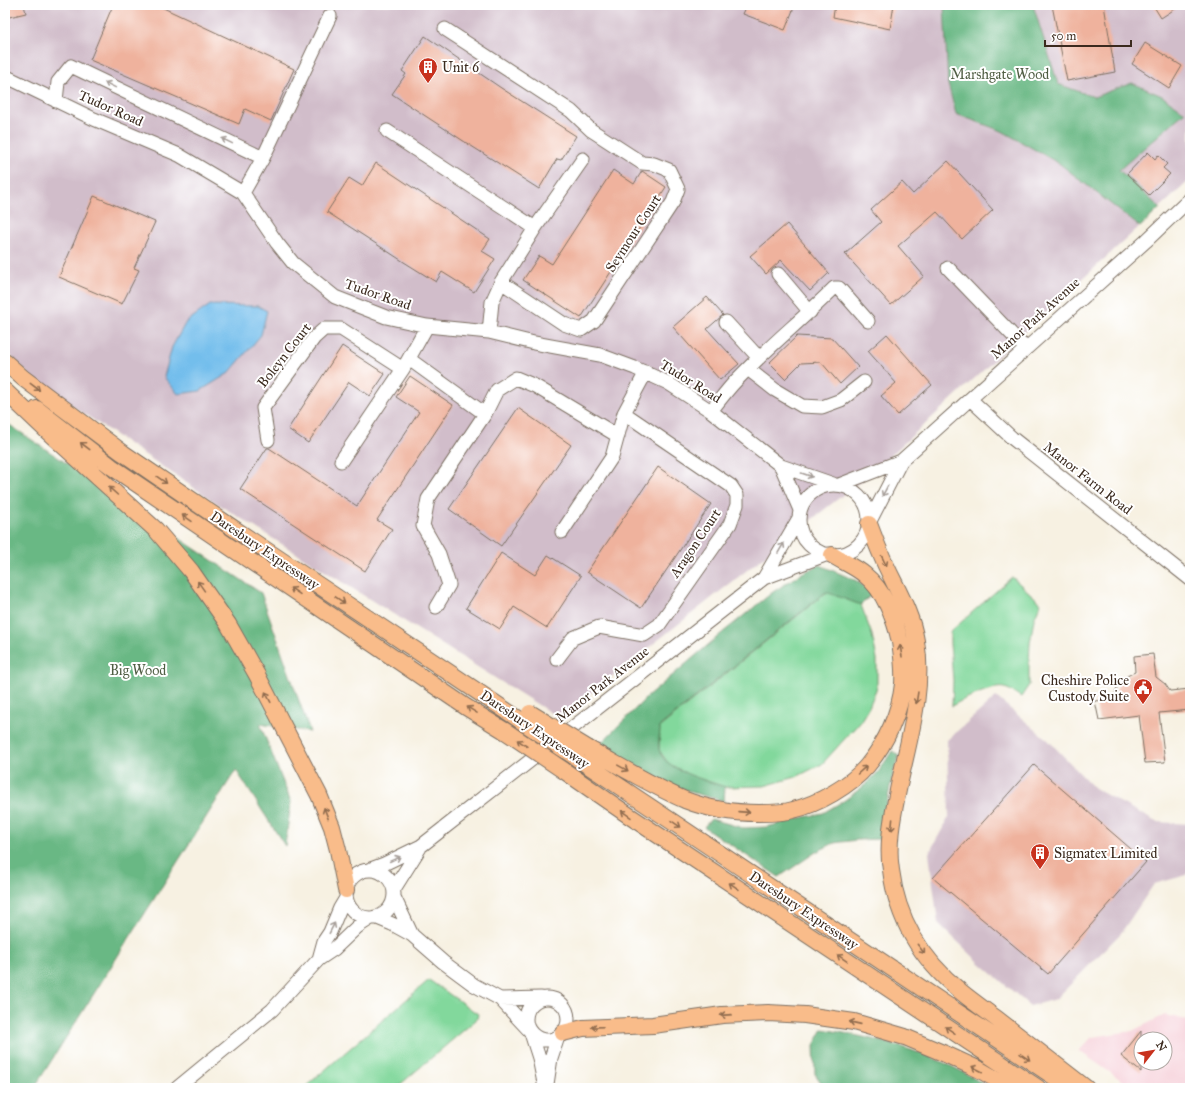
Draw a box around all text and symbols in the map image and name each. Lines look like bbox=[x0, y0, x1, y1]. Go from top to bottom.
scale bar bbox=[1045, 22, 1131, 48]
text: 50 m bbox=[1051, 29, 1076, 43]
building icon: Unit 6 bbox=[417, 56, 439, 84]
place label: Unit 6 bbox=[442, 59, 480, 76]
park label: Marshgate Wood bbox=[951, 66, 1049, 83]
one-way arrow bbox=[104, 81, 116, 88]
street label: Tudor Road bbox=[76, 87, 146, 130]
one-way arrow bbox=[222, 137, 234, 144]
street label: Seymour Court bbox=[602, 191, 665, 275]
street label: Manor Park Avenue bbox=[987, 274, 1083, 363]
street label: Tudor Road bbox=[342, 275, 413, 314]
street label: Boleyn Court bbox=[254, 320, 315, 391]
street label: Tudor Road bbox=[657, 356, 725, 407]
one-way arrow bbox=[29, 383, 40, 391]
street label: Manor Farm Road bbox=[1040, 438, 1135, 518]
one-way arrow bbox=[79, 442, 90, 450]
one-way arrow bbox=[800, 472, 813, 479]
one-way arrow bbox=[157, 476, 168, 484]
one-way arrow bbox=[881, 485, 889, 497]
one-way arrow bbox=[107, 487, 118, 496]
street label: Aragon Court bbox=[666, 506, 725, 582]
street label: Daresbury Expressway bbox=[207, 508, 323, 593]
one-way arrow bbox=[182, 514, 193, 522]
one-way arrow bbox=[778, 542, 786, 554]
one-way arrow bbox=[881, 554, 888, 566]
one-way arrow bbox=[197, 581, 205, 592]
one-way arrow bbox=[289, 587, 300, 595]
one-way arrow bbox=[334, 596, 346, 604]
street label: Manor Park Avenue bbox=[552, 643, 652, 726]
one-way arrow bbox=[897, 645, 905, 658]
park label: Big Wood bbox=[110, 662, 166, 679]
place label: Cheshire Police Custody Suite bbox=[1041, 672, 1129, 705]
public building icon: Cheshire Police Custody Suite bbox=[1132, 677, 1154, 705]
street label: Daresbury Expressway bbox=[477, 687, 593, 772]
one-way arrow bbox=[264, 691, 271, 703]
one-way arrow bbox=[913, 691, 921, 704]
one-way arrow bbox=[466, 706, 478, 714]
one-way arrow bbox=[517, 739, 528, 747]
one-way arrow bbox=[617, 765, 629, 772]
one-way arrow bbox=[857, 766, 867, 775]
one-way arrow bbox=[322, 808, 330, 820]
one-way arrow bbox=[737, 808, 750, 815]
one-way arrow bbox=[620, 810, 631, 818]
one-way arrow bbox=[888, 818, 896, 831]
one-way arrow bbox=[670, 820, 681, 828]
building icon: Sigmatex Limited bbox=[1029, 842, 1051, 870]
place label: Sigmatex Limited bbox=[1054, 845, 1158, 862]
one-way arrow bbox=[388, 855, 400, 862]
street label: Daresbury Expressway bbox=[746, 868, 862, 953]
one-way arrow bbox=[728, 881, 740, 889]
one-way arrow bbox=[329, 922, 336, 934]
one-way arrow bbox=[916, 943, 925, 954]
one-way arrow bbox=[836, 953, 848, 961]
one-way arrow bbox=[720, 1011, 733, 1018]
one-way arrow bbox=[849, 1018, 862, 1026]
one-way arrow bbox=[591, 1024, 604, 1031]
one-way arrow bbox=[945, 1026, 956, 1034]
north arrow bbox=[1133, 1031, 1173, 1071]
text: N bbox=[1153, 1039, 1169, 1054]
one-way arrow bbox=[1019, 1053, 1030, 1061]
one-way arrow bbox=[971, 1065, 983, 1072]

